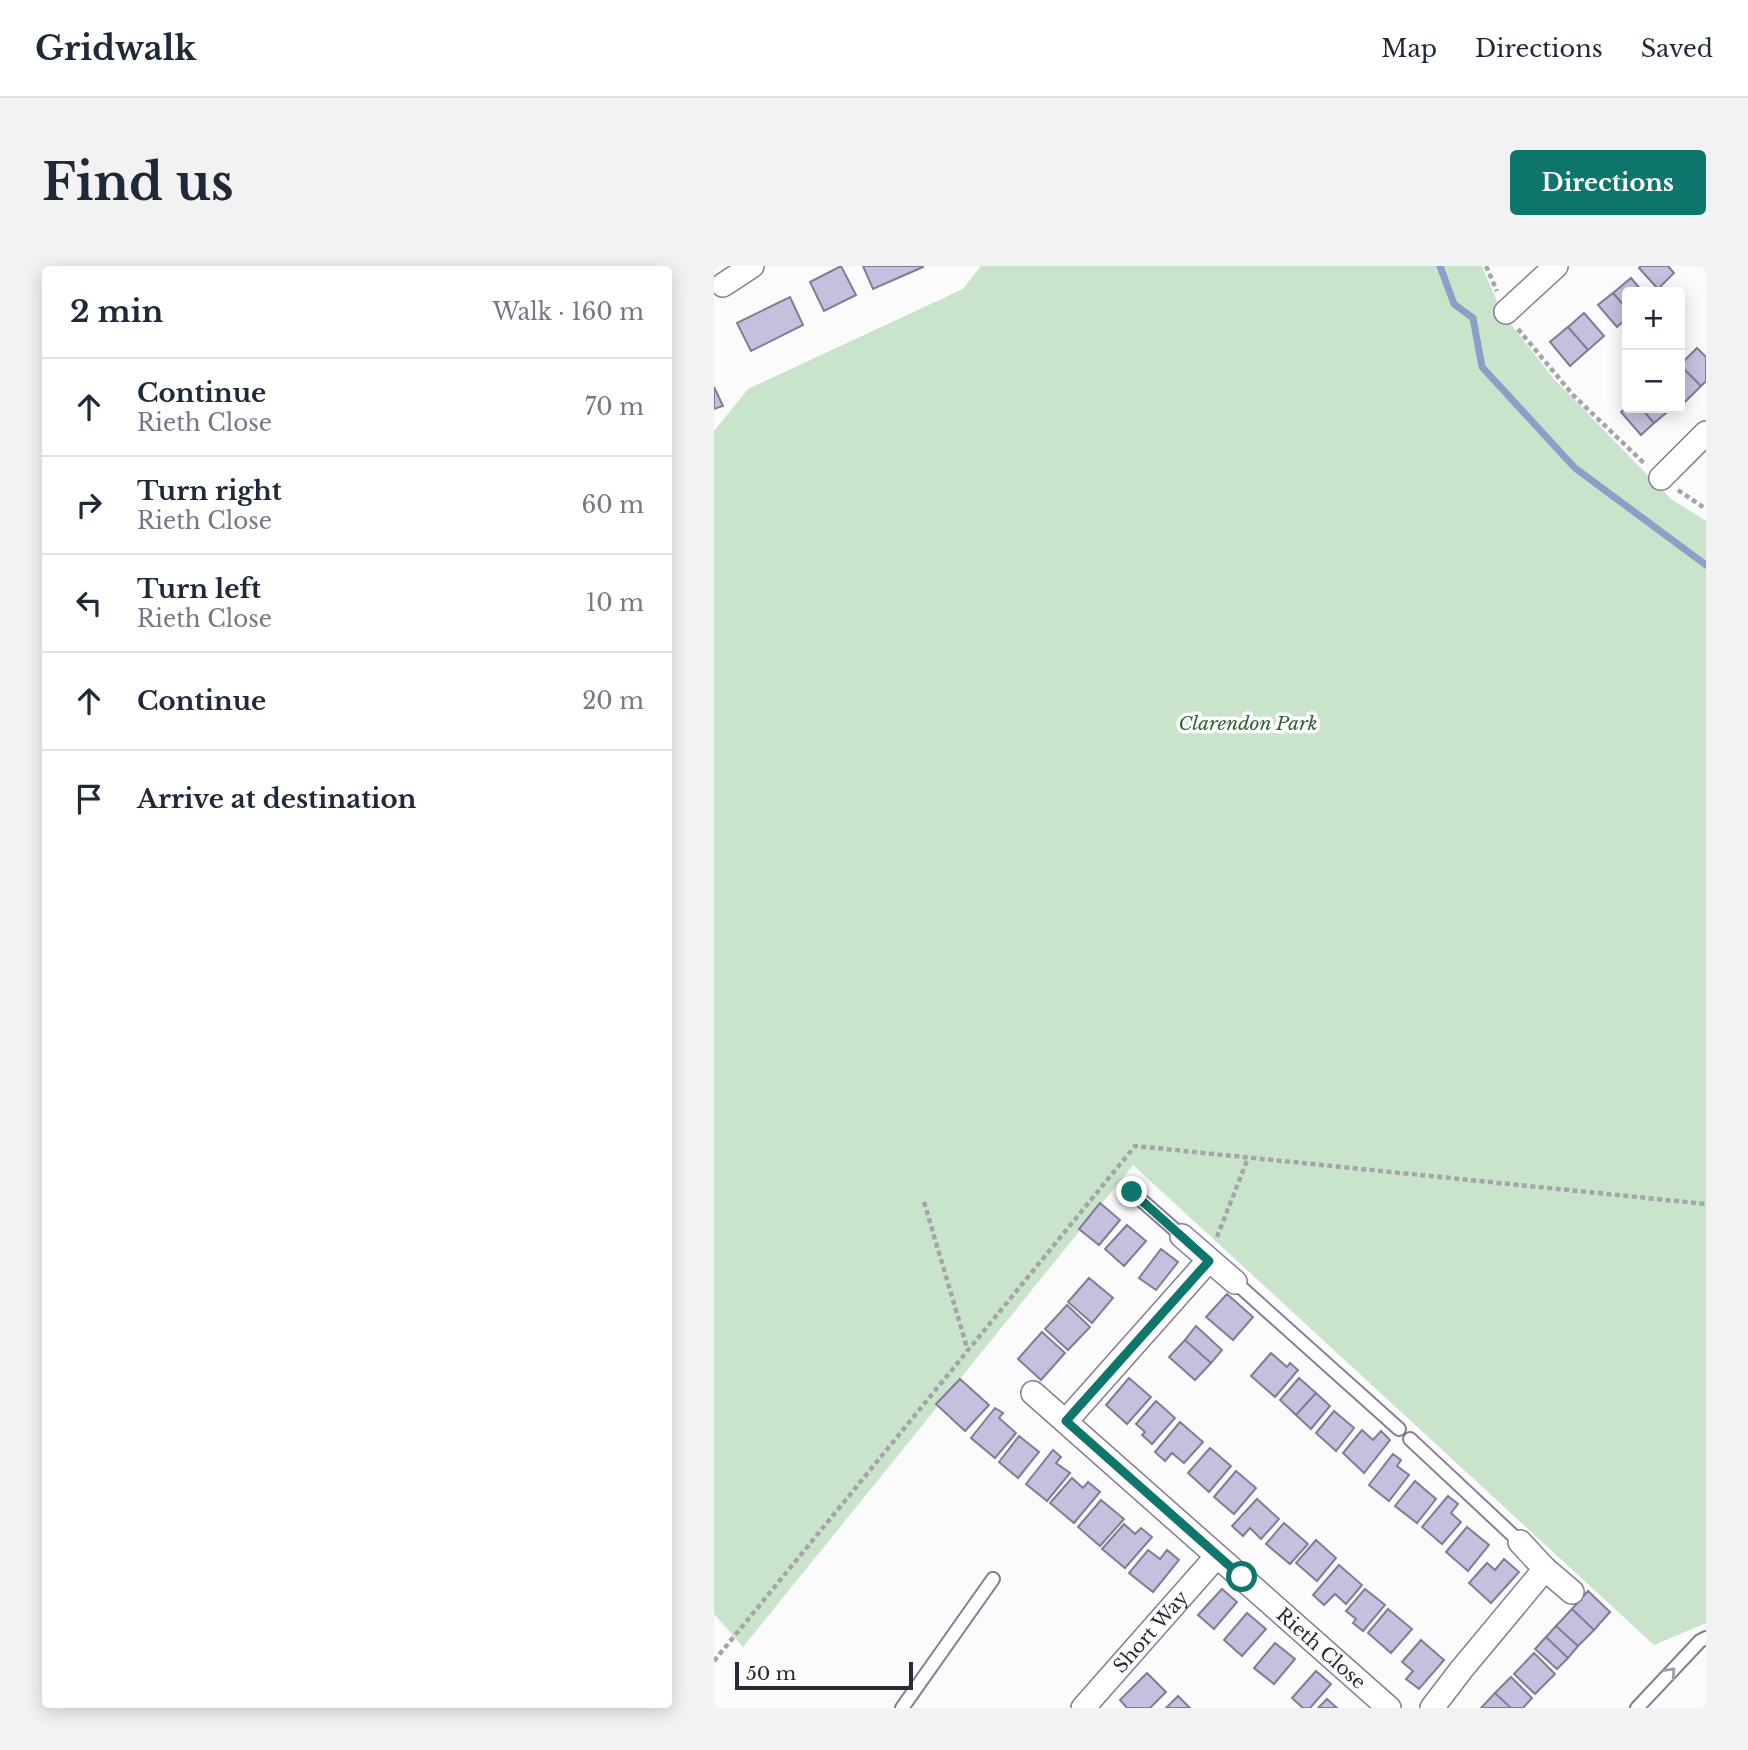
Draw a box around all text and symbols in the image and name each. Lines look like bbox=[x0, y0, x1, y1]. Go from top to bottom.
text: Gridwalk bbox=[35, 28, 196, 69]
text: Map bbox=[1381, 34, 1437, 63]
text: Directions bbox=[1475, 34, 1603, 63]
text: Saved bbox=[1641, 34, 1713, 63]
button: Directions bbox=[1510, 150, 1706, 215]
text: Find us bbox=[42, 152, 234, 213]
map controls bbox=[1622, 287, 1685, 413]
button: + bbox=[1622, 287, 1685, 350]
text: 2 min bbox=[70, 293, 163, 330]
text: Walk · 160 m bbox=[492, 298, 644, 326]
button: − bbox=[1622, 350, 1685, 413]
text: Continue bbox=[137, 377, 266, 409]
icon: ahead bbox=[70, 388, 108, 426]
text: 70 m bbox=[585, 393, 644, 421]
text: Rieth Close bbox=[137, 409, 272, 437]
text: Turn right bbox=[137, 475, 282, 507]
icon: right bbox=[70, 486, 108, 524]
text: 60 m bbox=[582, 491, 644, 519]
text: Rieth Close bbox=[137, 507, 272, 535]
text: Turn left bbox=[137, 573, 261, 605]
icon: left bbox=[70, 584, 108, 622]
text: 10 m bbox=[586, 589, 644, 617]
text: Rieth Close bbox=[137, 605, 272, 633]
icon: ahead bbox=[70, 682, 108, 720]
text: Continue bbox=[137, 685, 266, 717]
text: 20 m bbox=[582, 687, 644, 715]
park label: Clarendon Park bbox=[1179, 712, 1318, 735]
icon: arrive bbox=[70, 780, 108, 818]
text: Arrive at destination bbox=[137, 783, 417, 815]
route end bbox=[1116, 1176, 1147, 1207]
route start bbox=[1226, 1561, 1257, 1592]
street label: Short Way bbox=[1108, 1586, 1193, 1677]
street label: Rieth Close bbox=[1272, 1603, 1371, 1694]
scale bar bbox=[735, 1659, 914, 1691]
text: 50 m bbox=[746, 1662, 796, 1685]
one-way arrow bbox=[1662, 1667, 1675, 1680]

